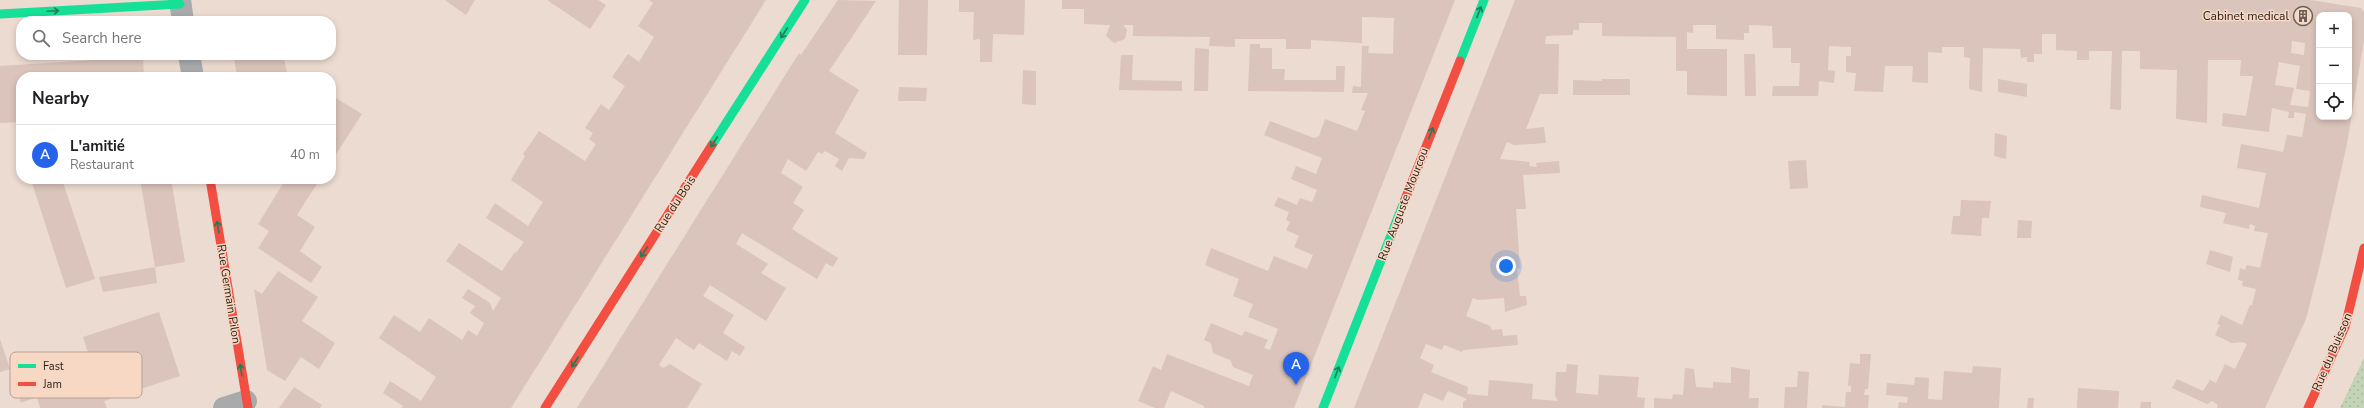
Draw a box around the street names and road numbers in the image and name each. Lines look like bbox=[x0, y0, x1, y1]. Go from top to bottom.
street label: Rue Auguste Mourcou bbox=[1374, 145, 1432, 263]
street label: Rue du Bois bbox=[651, 172, 699, 235]
street label: Rue Germain Pilon bbox=[213, 243, 245, 345]
street label: Rue du Buisson bbox=[2308, 310, 2356, 394]

